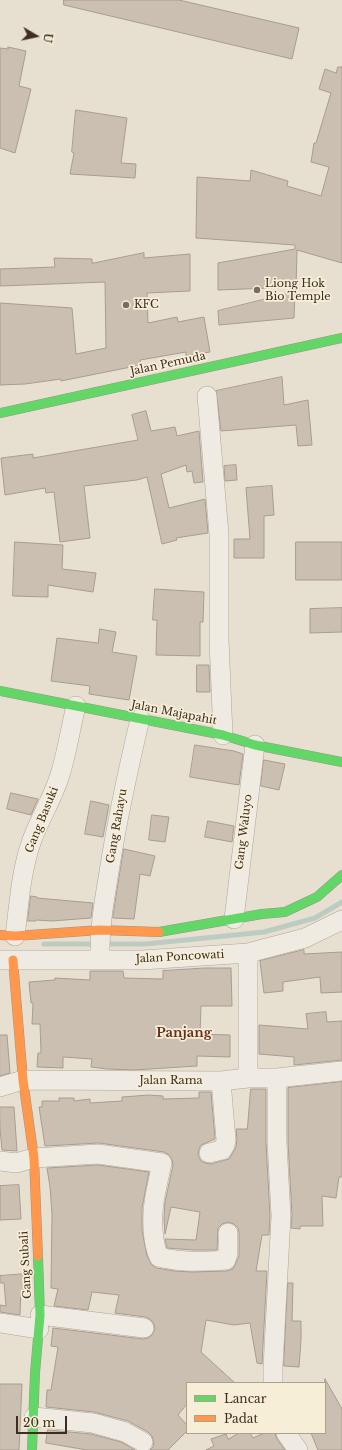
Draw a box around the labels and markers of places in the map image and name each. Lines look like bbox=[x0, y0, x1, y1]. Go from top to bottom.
place label: Liong Hok Bio Temple bbox=[265, 277, 331, 303]
marker: Liong Hok Bio Temple bbox=[252, 285, 262, 295]
place label: KFC bbox=[134, 298, 159, 312]
marker: KFC bbox=[121, 300, 131, 310]

